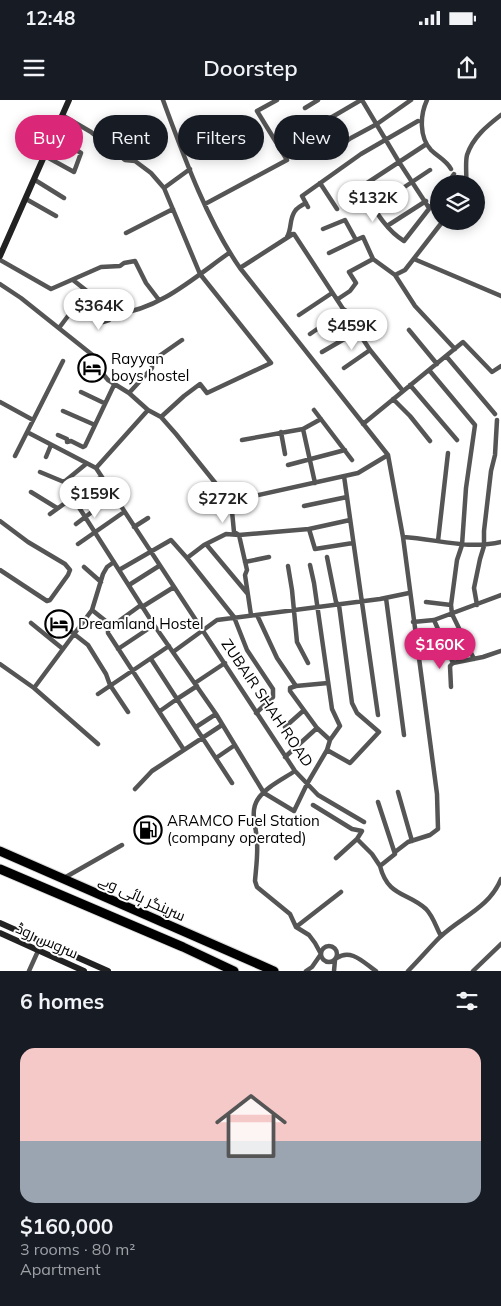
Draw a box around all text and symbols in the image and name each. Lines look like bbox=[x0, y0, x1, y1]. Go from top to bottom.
text: 12:48 bbox=[25, 6, 75, 30]
icon: menu bbox=[20, 54, 48, 82]
text: Doorstep bbox=[203, 54, 298, 82]
icon: share bbox=[453, 54, 481, 82]
chip: Buy bbox=[15, 115, 83, 160]
chip: Rent bbox=[93, 115, 168, 160]
chip: Filters bbox=[178, 115, 264, 160]
chip: New bbox=[274, 115, 349, 160]
map controls bbox=[430, 175, 485, 230]
button: layers bbox=[430, 175, 485, 230]
pin: $132K bbox=[338, 180, 408, 223]
text: $132K bbox=[348, 187, 398, 207]
pin: $364K bbox=[64, 288, 134, 331]
text: $364K bbox=[74, 295, 124, 315]
pin: $459K bbox=[317, 308, 387, 351]
text: $459K bbox=[327, 315, 377, 335]
place label: Rayyan boys hostel bbox=[111, 349, 189, 385]
hotel icon: Rayyan boys hostel bbox=[77, 353, 107, 383]
pin: $159K bbox=[60, 476, 130, 519]
pin: $272K bbox=[188, 482, 258, 524]
text: $159K bbox=[70, 483, 120, 503]
text: $272K bbox=[198, 488, 248, 508]
hotel icon: Dreamland Hostel bbox=[44, 609, 74, 639]
place label: Dreamland Hostel bbox=[78, 614, 204, 633]
pin: $160K bbox=[405, 628, 475, 670]
text: $160K bbox=[415, 634, 465, 654]
street label: ZUBAIR SHAH ROAD bbox=[217, 635, 317, 770]
place label: ARAMCO Fuel Station (company operated) bbox=[167, 811, 320, 847]
fuel station icon: ARAMCO Fuel Station (company operated) bbox=[133, 815, 163, 845]
street label: سرینگر ہائی وے bbox=[96, 870, 188, 926]
street label: سروس روڈ bbox=[13, 918, 81, 964]
icon: filters bbox=[453, 987, 481, 1015]
text: 6 homes bbox=[20, 988, 104, 1014]
icon: home bbox=[206, 1081, 296, 1171]
text: $160,000 bbox=[20, 1213, 113, 1239]
text: 3 rooms · 80 m² bbox=[20, 1239, 135, 1259]
text: Apartment bbox=[20, 1259, 101, 1279]

